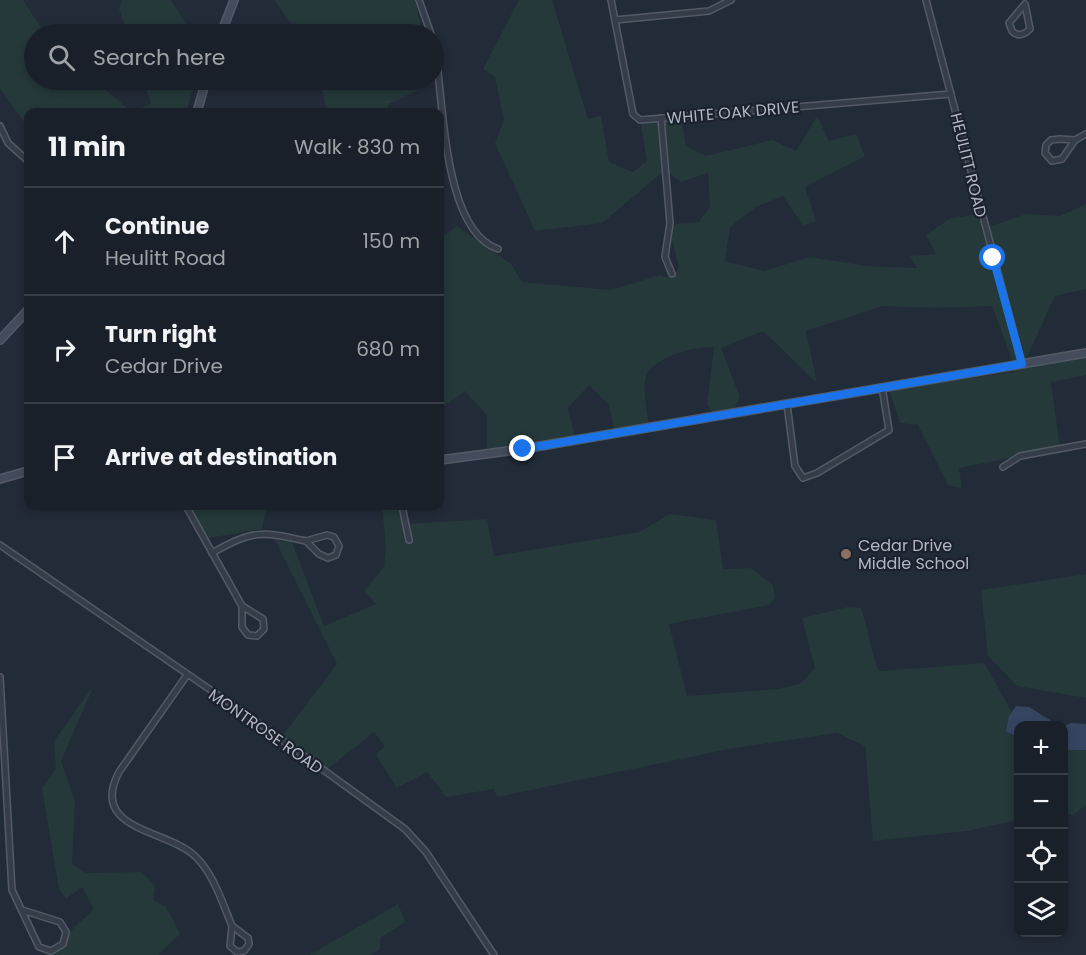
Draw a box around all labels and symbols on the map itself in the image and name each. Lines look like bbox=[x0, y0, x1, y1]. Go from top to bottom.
street label: WHITE OAK DRIVE bbox=[666, 95, 800, 130]
street label: HEULITT ROAD bbox=[944, 110, 993, 220]
route start bbox=[979, 244, 1005, 270]
route end bbox=[509, 435, 535, 461]
place label: Cedar Drive Middle School bbox=[858, 534, 969, 575]
marker: Cedar Drive Middle School bbox=[839, 547, 853, 561]
street label: MONTROSE ROAD bbox=[204, 683, 328, 780]

